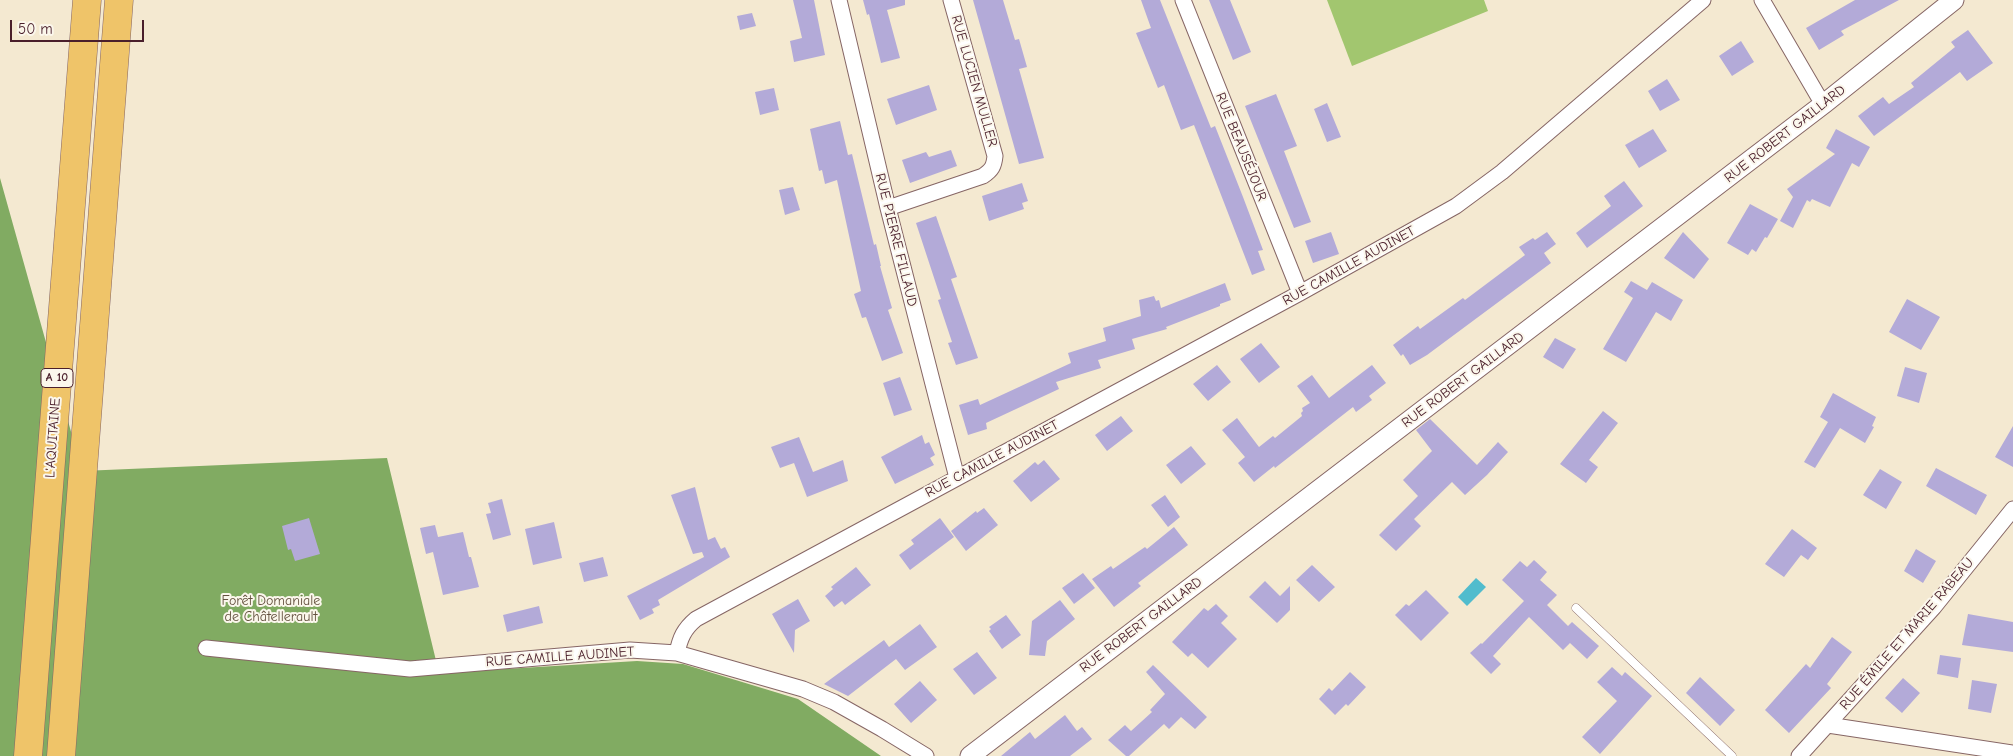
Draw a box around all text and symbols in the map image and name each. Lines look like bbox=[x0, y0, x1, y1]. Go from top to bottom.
scale bar bbox=[12, 10, 146, 42]
street label: RUE LUCIEN MULLER bbox=[947, 13, 1001, 149]
text: 50 m bbox=[18, 20, 53, 38]
street label: RUE ROBERT GAILLARD bbox=[1721, 82, 1849, 186]
street label: RUE BEAUSÉJOUR bbox=[1212, 90, 1270, 204]
street label: RUE PIERRE FILLAUD bbox=[871, 172, 921, 308]
street label: RUE CAMILLE AUDINET bbox=[1280, 223, 1418, 309]
street label: RUE ROBERT GAILLARD bbox=[1399, 328, 1527, 432]
road number: A 10 bbox=[41, 368, 73, 388]
street label: L'AQUITAINE bbox=[42, 397, 64, 479]
street label: RUE CAMILLE AUDINET bbox=[922, 417, 1062, 501]
street label: RUE ÉMILE ET MARIE RABEAU bbox=[1837, 555, 1977, 713]
street label: RUE ROBERT GAILLARD bbox=[1077, 573, 1205, 677]
park label: Forêt Domaniale de Châtellerault bbox=[222, 593, 320, 626]
street label: RUE CAMILLE AUDINET bbox=[485, 643, 635, 671]

